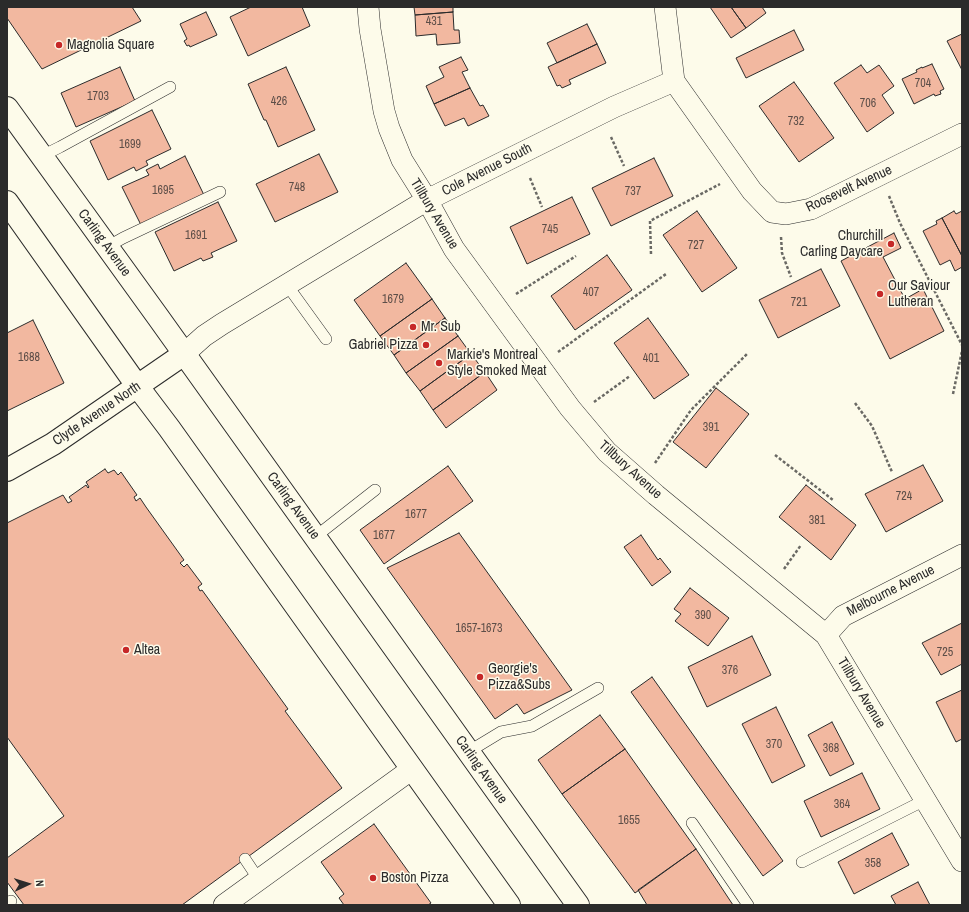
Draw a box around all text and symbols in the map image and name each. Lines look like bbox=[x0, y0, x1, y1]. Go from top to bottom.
house number: 431 bbox=[426, 15, 442, 29]
place label: Magnolia Square bbox=[67, 37, 154, 53]
marker: Magnolia Square bbox=[54, 40, 64, 50]
house number: 704 bbox=[915, 77, 931, 91]
house number: 1703 bbox=[87, 90, 109, 104]
house number: 426 bbox=[271, 95, 287, 109]
house number: 706 bbox=[860, 97, 876, 111]
house number: 732 bbox=[788, 115, 804, 129]
house number: 1699 bbox=[119, 138, 141, 152]
street label: Cole Avenue South bbox=[439, 140, 535, 200]
street label: Roosevelt Avenue bbox=[803, 162, 895, 216]
street label: Tillbury Avenue bbox=[406, 176, 462, 252]
house number: 748 bbox=[289, 181, 305, 195]
house number: 1695 bbox=[152, 184, 174, 198]
house number: 737 bbox=[625, 185, 641, 199]
street label: Carling Avenue bbox=[74, 206, 134, 280]
house number: 745 bbox=[542, 223, 558, 237]
place label: Churchill Carling Daycare bbox=[800, 228, 883, 260]
house number: 1691 bbox=[185, 229, 207, 243]
house number: 727 bbox=[688, 239, 704, 253]
marker: Churchill Carling Daycare bbox=[886, 239, 896, 249]
place label: Our Saviour Lutheran bbox=[888, 278, 950, 310]
house number: 407 bbox=[583, 286, 599, 300]
marker: Our Saviour Lutheran bbox=[875, 289, 885, 299]
house number: 1679 bbox=[382, 293, 404, 307]
house number: 721 bbox=[791, 296, 807, 310]
place label: Mr. Sub bbox=[421, 319, 461, 335]
marker: Mr. Sub bbox=[408, 322, 418, 332]
place label: Gabriel Pizza bbox=[348, 337, 418, 353]
marker: Gabriel Pizza bbox=[421, 340, 431, 350]
place label: Markie's Montreal Style Smoked Meat bbox=[447, 347, 547, 380]
house number: 1688 bbox=[18, 351, 40, 365]
house number: 401 bbox=[643, 352, 659, 366]
marker: Markie's Montreal Style Smoked Meat bbox=[434, 358, 444, 368]
street label: Clyde Avenue North bbox=[50, 378, 144, 450]
house number: 391 bbox=[703, 421, 719, 435]
street label: Tillbury Avenue bbox=[595, 437, 665, 503]
street label: Carling Avenue bbox=[263, 469, 323, 543]
house number: 724 bbox=[896, 490, 912, 504]
house number: 1677 bbox=[405, 508, 427, 522]
house number: 381 bbox=[809, 514, 825, 528]
house number: 1677 bbox=[373, 529, 395, 543]
street label: Melbourne Avenue bbox=[844, 562, 938, 620]
house number: 390 bbox=[695, 609, 711, 623]
house number: 1657-1673 bbox=[455, 622, 503, 636]
place label: Altea bbox=[134, 642, 160, 658]
marker: Altea bbox=[121, 645, 131, 655]
house number: 725 bbox=[937, 646, 953, 660]
street label: Tillbury Avenue bbox=[833, 655, 889, 731]
place label: Georgie's Pizza&Subs bbox=[488, 661, 551, 694]
house number: 376 bbox=[722, 664, 738, 678]
marker: Georgie's Pizza&Subs bbox=[475, 672, 485, 682]
street label: Carling Avenue bbox=[451, 733, 511, 807]
house number: 370 bbox=[766, 738, 782, 752]
house number: 368 bbox=[823, 742, 839, 756]
house number: 364 bbox=[834, 798, 850, 812]
house number: 1655 bbox=[618, 814, 640, 828]
house number: 358 bbox=[865, 857, 881, 871]
north arrow bbox=[8, 864, 48, 904]
place label: Boston Pizza bbox=[381, 870, 449, 886]
marker: Boston Pizza bbox=[368, 873, 378, 883]
text: N bbox=[33, 879, 47, 887]

